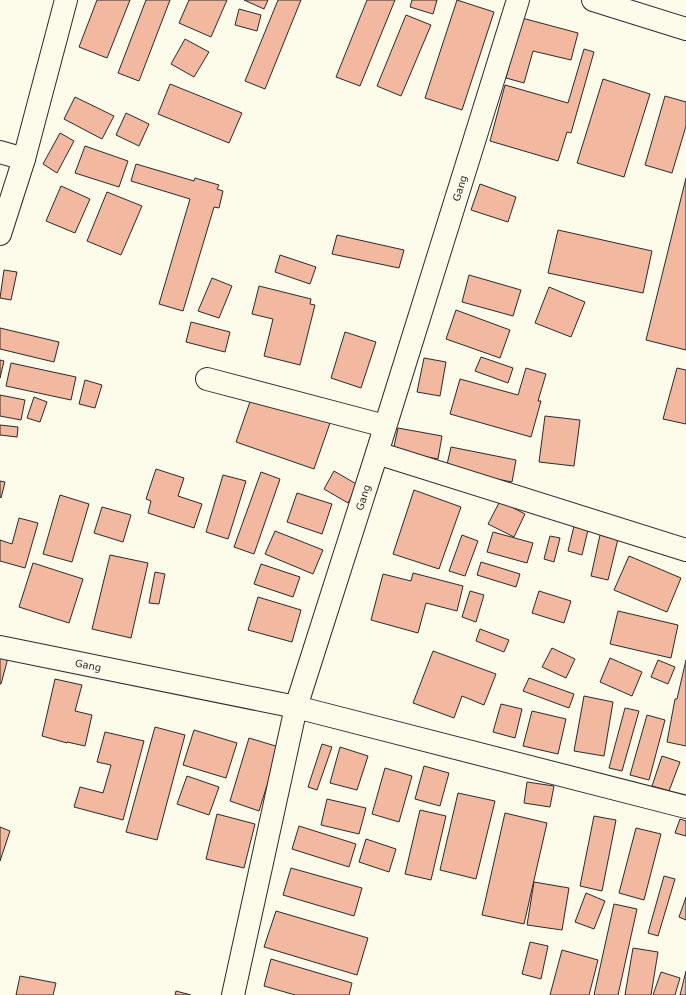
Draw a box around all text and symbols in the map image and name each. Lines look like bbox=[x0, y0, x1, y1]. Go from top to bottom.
street label: Gang bbox=[451, 174, 469, 203]
street label: Gang bbox=[354, 483, 373, 512]
street label: Gang bbox=[74, 657, 102, 673]

